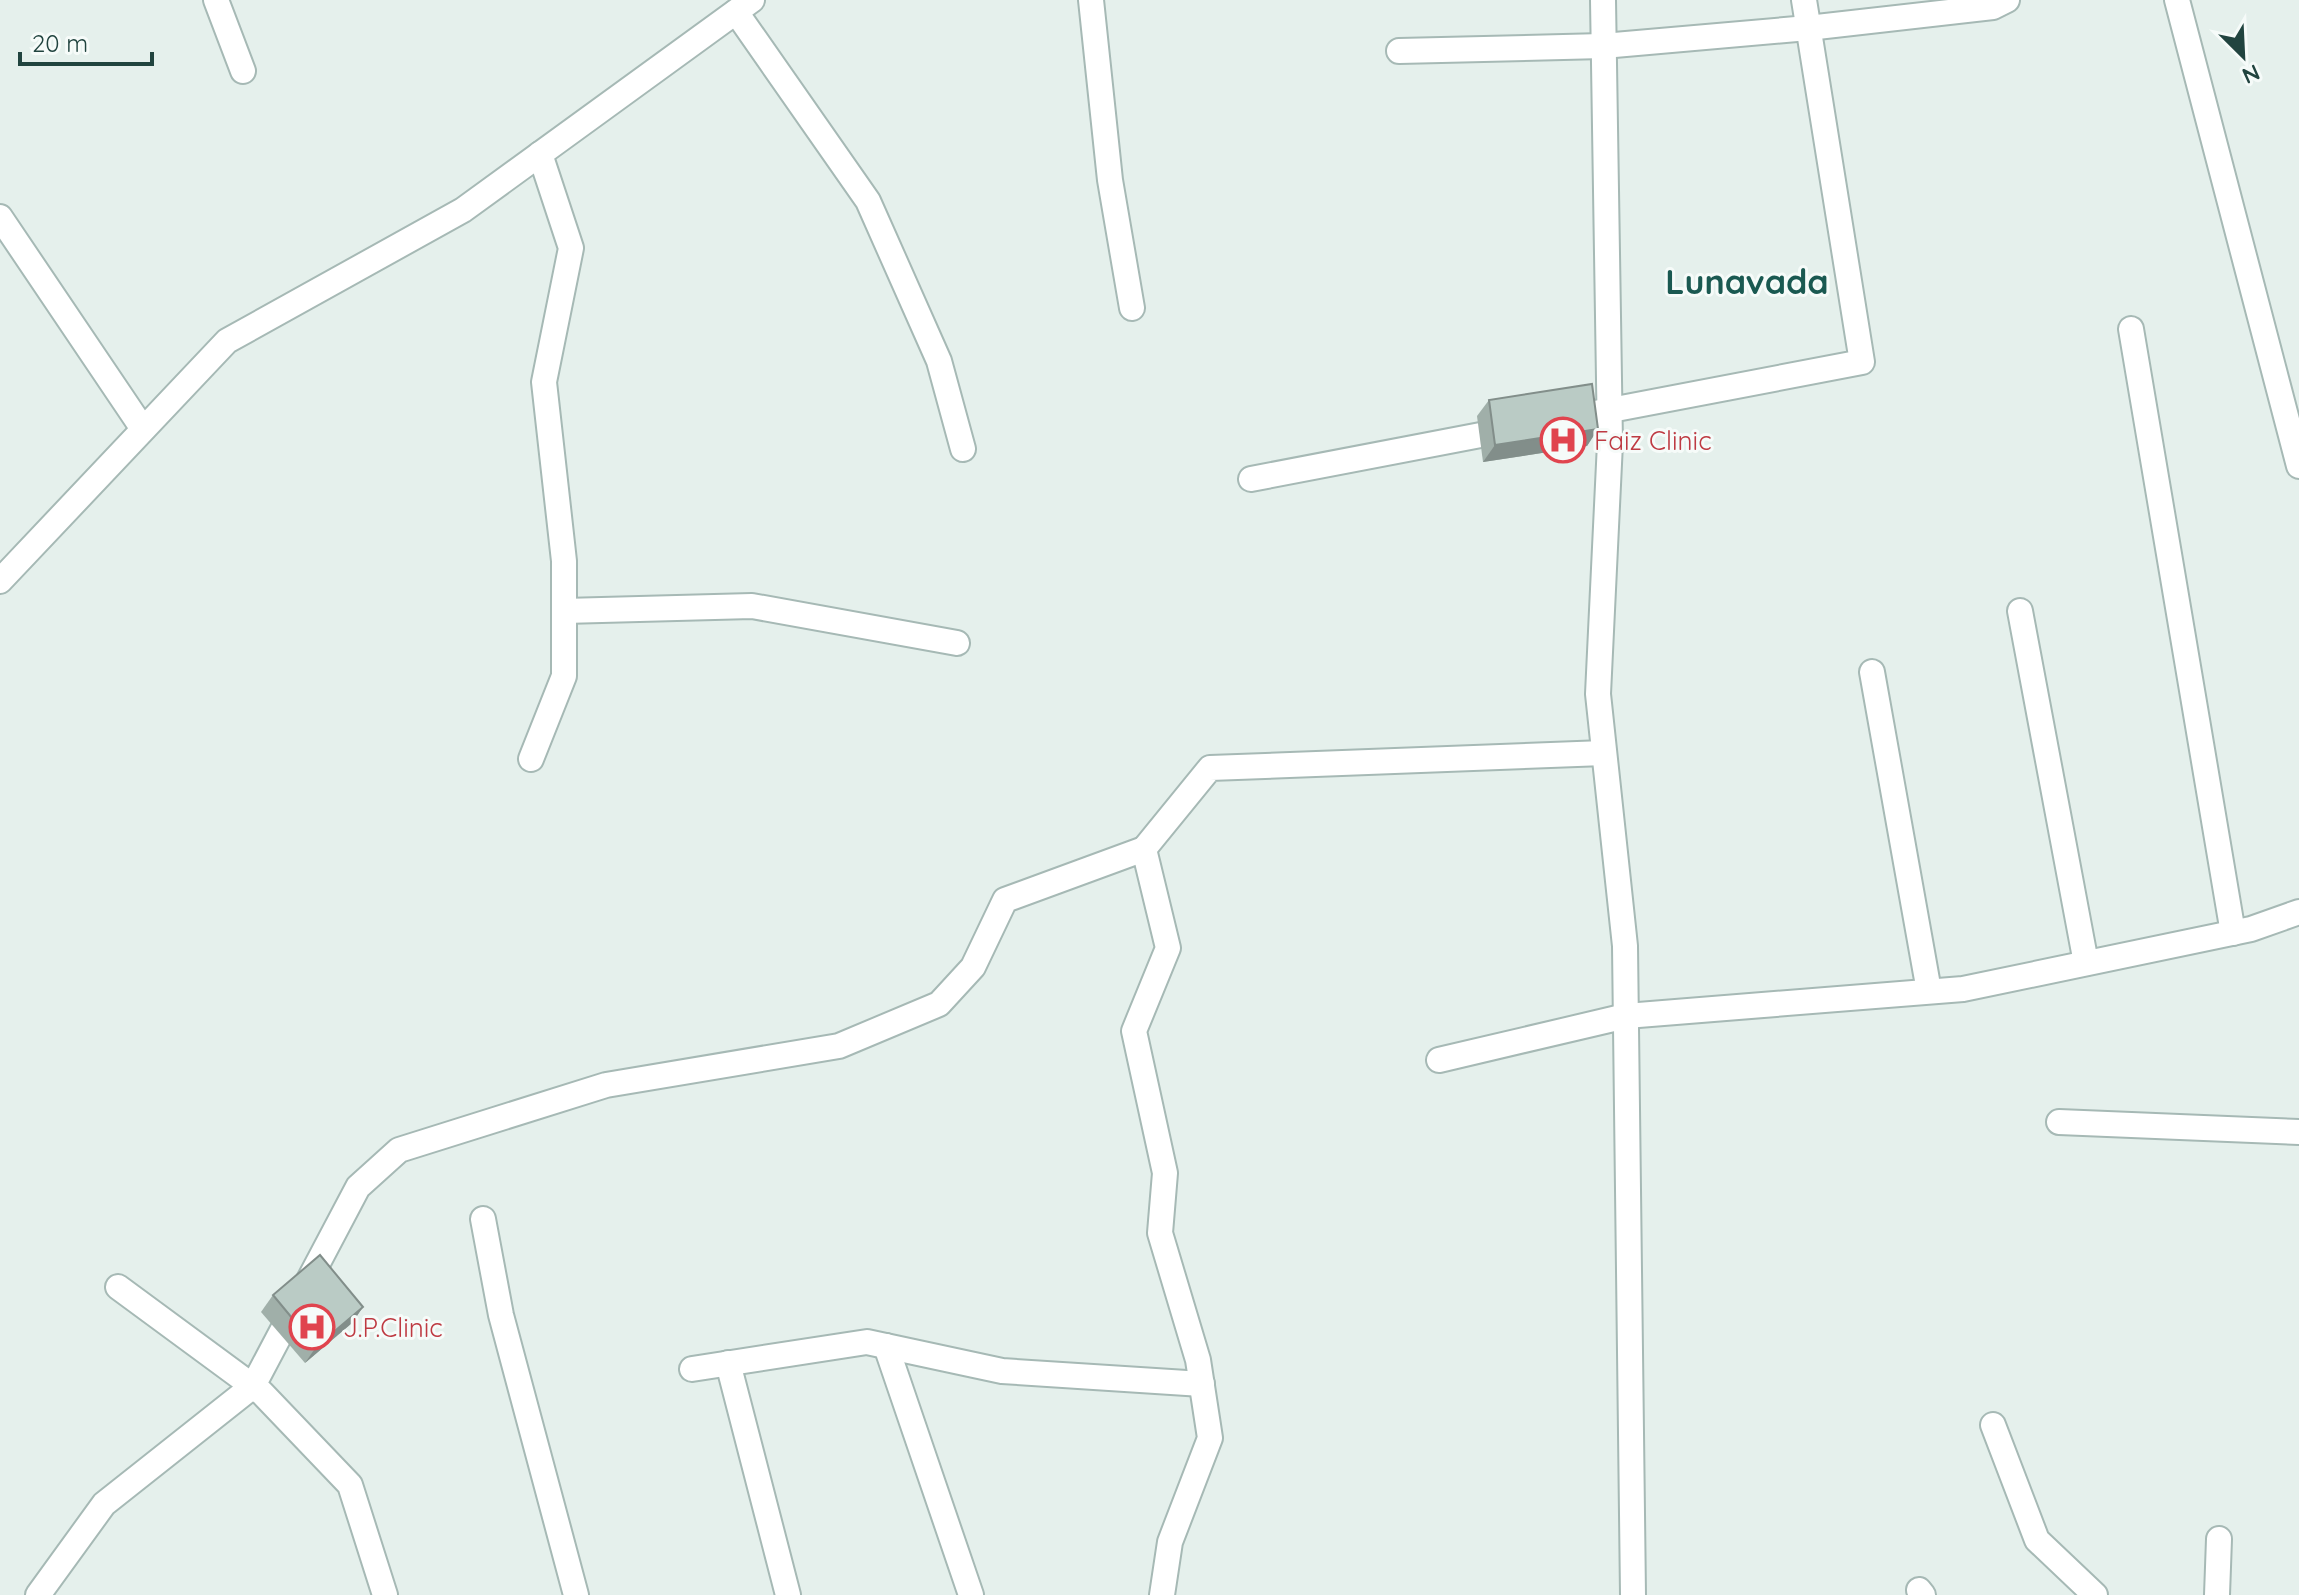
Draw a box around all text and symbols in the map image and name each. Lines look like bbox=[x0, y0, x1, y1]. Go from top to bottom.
scale bar bbox=[20, 16, 152, 66]
north arrow bbox=[2203, 16, 2283, 96]
text: 20 m bbox=[32, 28, 88, 58]
text: N bbox=[2238, 58, 2264, 90]
district label: Lunavada bbox=[1665, 260, 1829, 303]
hospital icon: Faiz Clinic bbox=[1539, 416, 1587, 464]
place label: Faiz Clinic bbox=[1594, 424, 1712, 457]
hospital icon: J.P.Clinic bbox=[288, 1303, 336, 1351]
place label: J.P.Clinic bbox=[343, 1311, 443, 1344]

